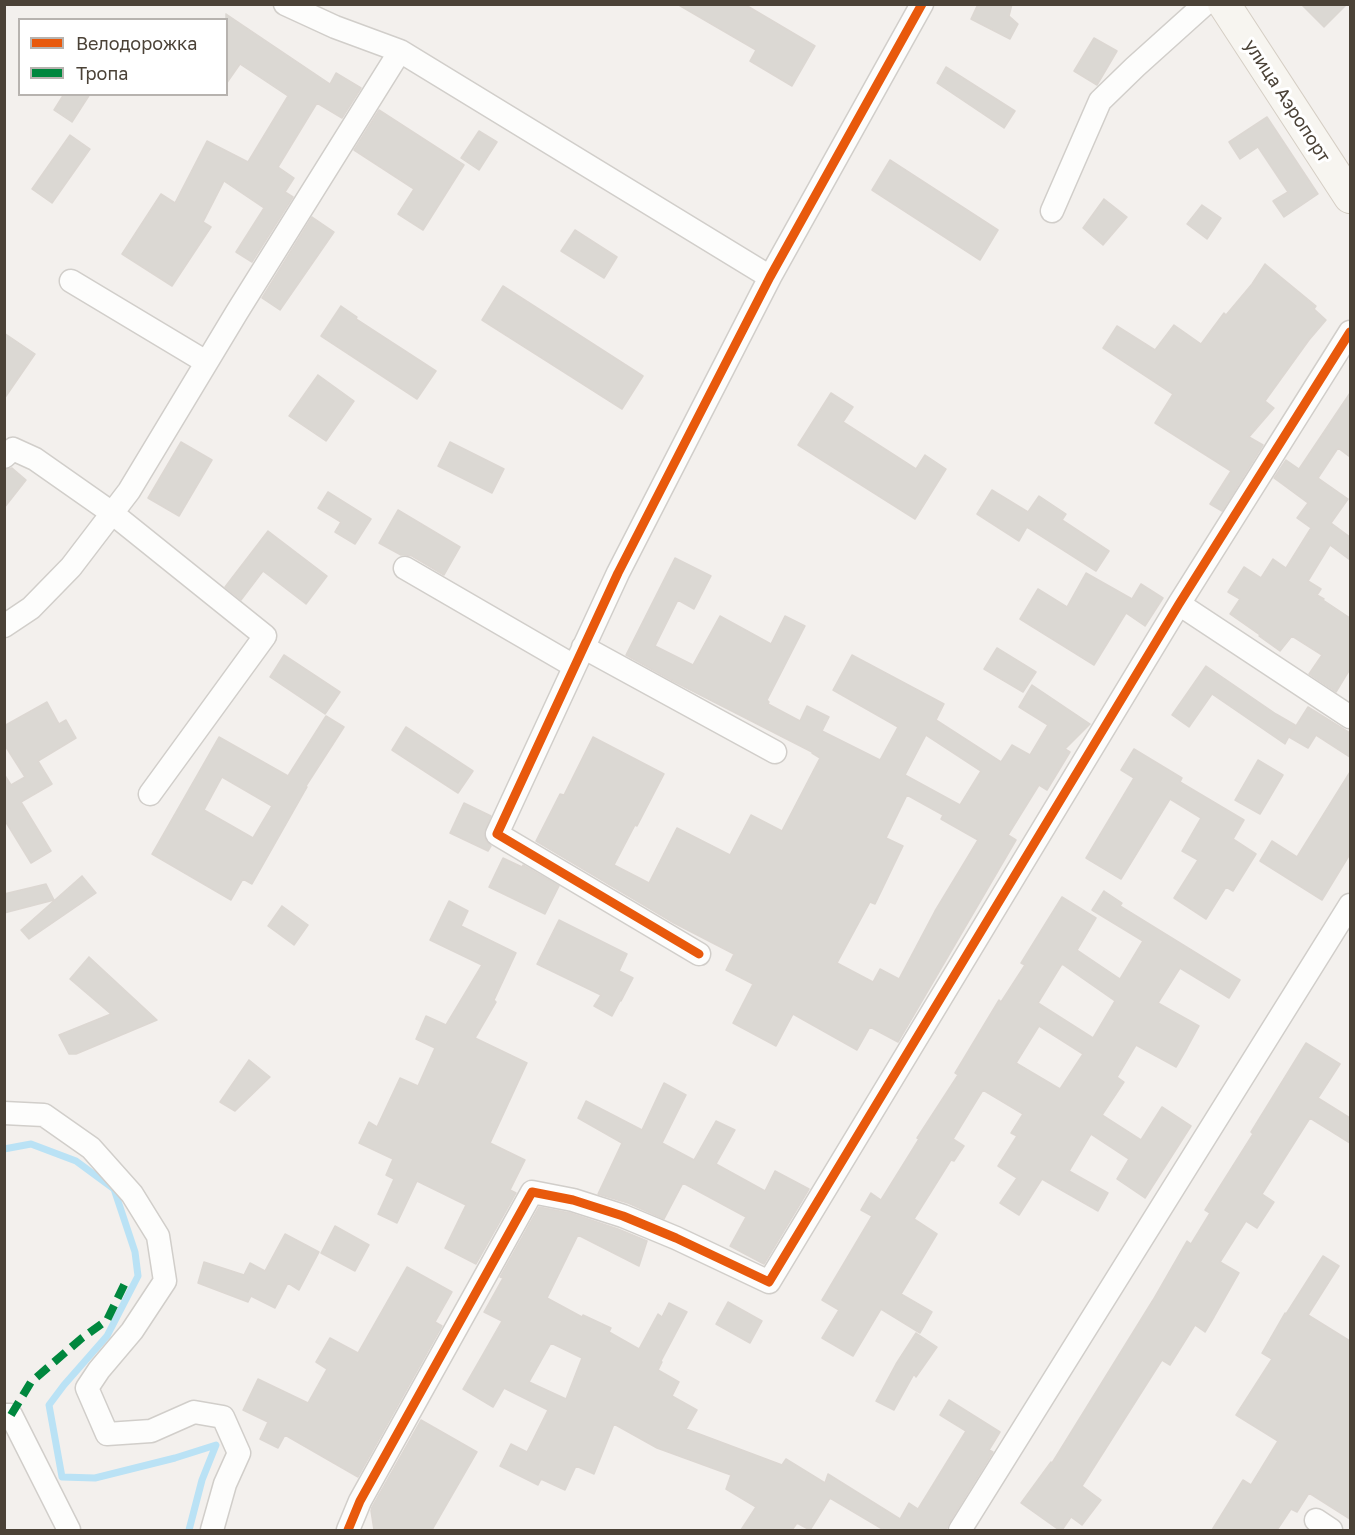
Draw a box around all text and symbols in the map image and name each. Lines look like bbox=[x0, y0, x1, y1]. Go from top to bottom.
legend bbox=[18, 18, 228, 96]
text: Велодорожка bbox=[76, 32, 197, 54]
street label: улица Аэропорт bbox=[1239, 36, 1335, 166]
text: Тропа bbox=[76, 62, 128, 84]

